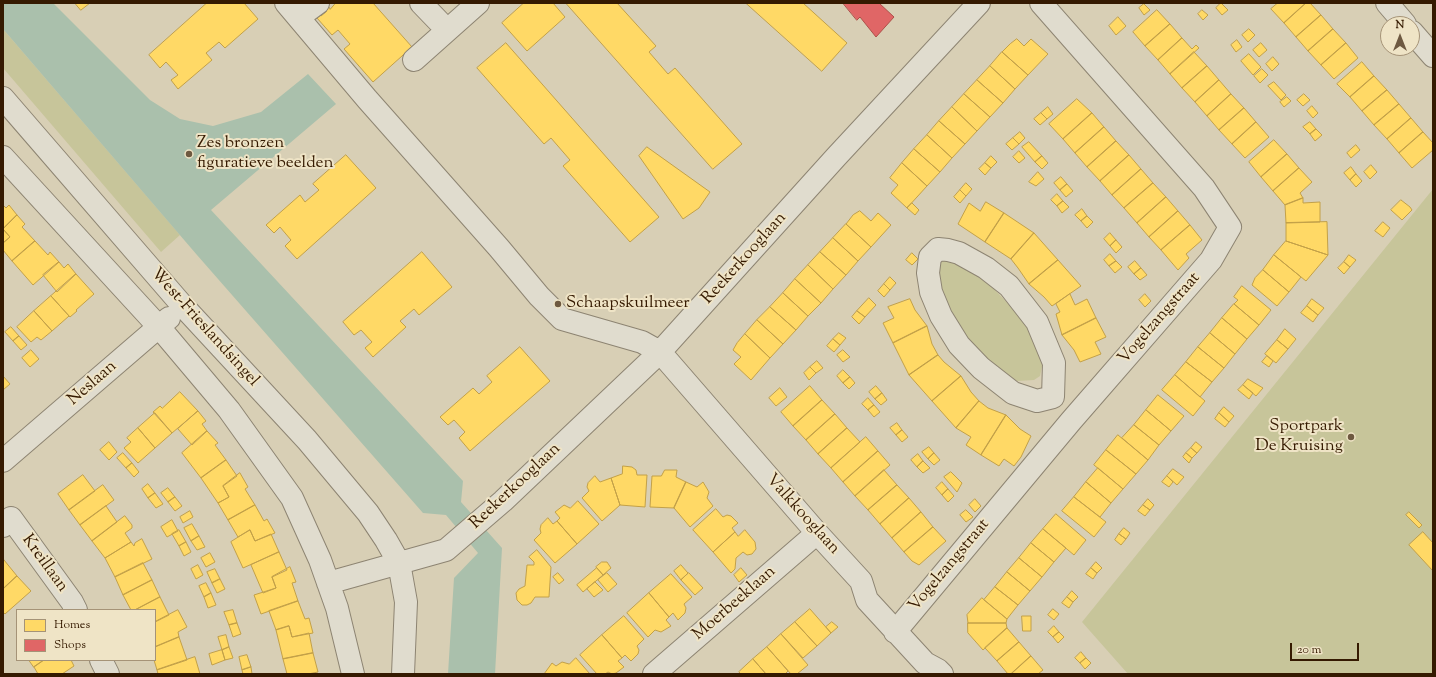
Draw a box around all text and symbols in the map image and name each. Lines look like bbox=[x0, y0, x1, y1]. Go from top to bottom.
north arrow bbox=[1380, 16, 1420, 56]
text: N bbox=[1396, 17, 1404, 33]
place label: Zes bronzen figuratieve beelden bbox=[197, 134, 334, 174]
marker: Zes bronzen figuratieve beelden bbox=[184, 149, 194, 159]
street label: Reekerkooglaan bbox=[698, 209, 792, 309]
street label: West-Frieslandsingel bbox=[145, 264, 263, 392]
street label: Vogelzangstraat bbox=[1115, 269, 1205, 369]
place label: Schaapskuilmeer bbox=[566, 294, 690, 314]
marker: Schaapskuilmeer bbox=[553, 299, 563, 309]
street label: Neslaan bbox=[64, 357, 122, 411]
place label: Sportpark De Kruising bbox=[1255, 417, 1343, 457]
marker: Sportpark De Kruising bbox=[1346, 432, 1356, 442]
street label: Reekerkooglaan bbox=[466, 440, 566, 534]
street label: Valkkooglaan bbox=[761, 471, 843, 559]
street label: Vogelzangstraat bbox=[905, 515, 995, 617]
street label: Kreillaan bbox=[16, 531, 72, 597]
street label: Moerbeeklaan bbox=[689, 562, 781, 646]
legend bbox=[16, 609, 156, 661]
text: Homes bbox=[54, 616, 90, 634]
scale bar bbox=[1292, 635, 1361, 661]
text: Shops bbox=[54, 636, 86, 654]
text: 20 m bbox=[1297, 641, 1321, 659]

